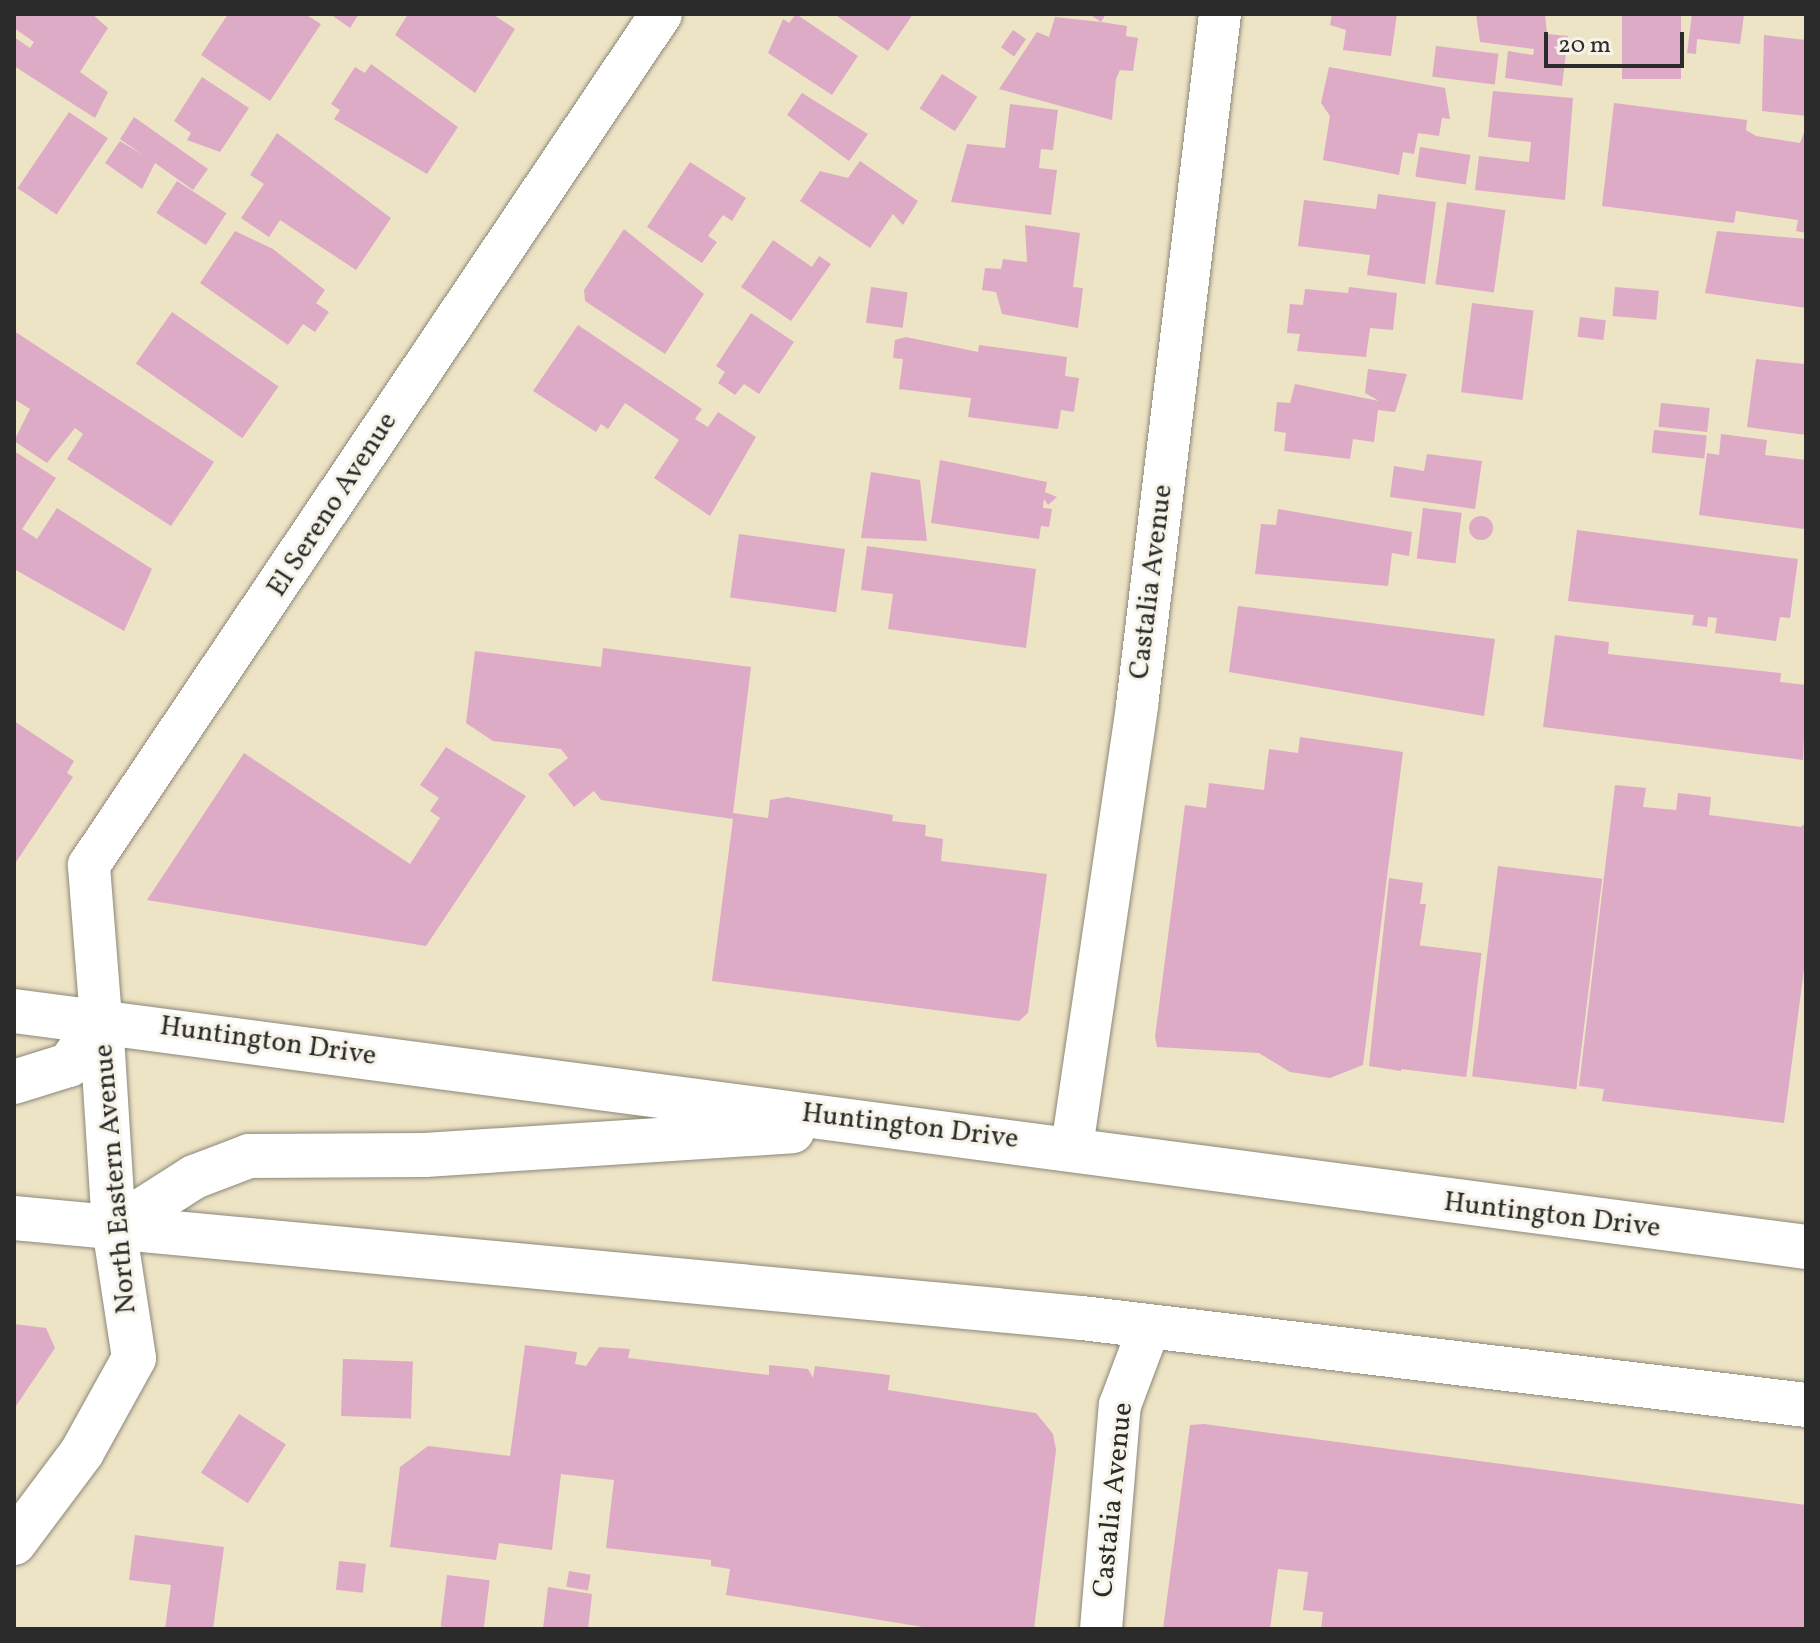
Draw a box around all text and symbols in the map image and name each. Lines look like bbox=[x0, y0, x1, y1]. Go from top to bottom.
scale bar bbox=[1548, 16, 1688, 66]
text: 20 m bbox=[1558, 29, 1611, 63]
street label: El Sereno Avenue bbox=[261, 406, 405, 604]
street label: Castalia Avenue bbox=[1123, 483, 1181, 681]
street label: Huntington Drive bbox=[158, 1010, 378, 1074]
street label: North Eastern Avenue bbox=[87, 1043, 145, 1315]
street label: Huntington Drive bbox=[800, 1097, 1020, 1157]
street label: Huntington Drive bbox=[1442, 1186, 1662, 1246]
street label: Castalia Avenue bbox=[1087, 1401, 1141, 1599]

